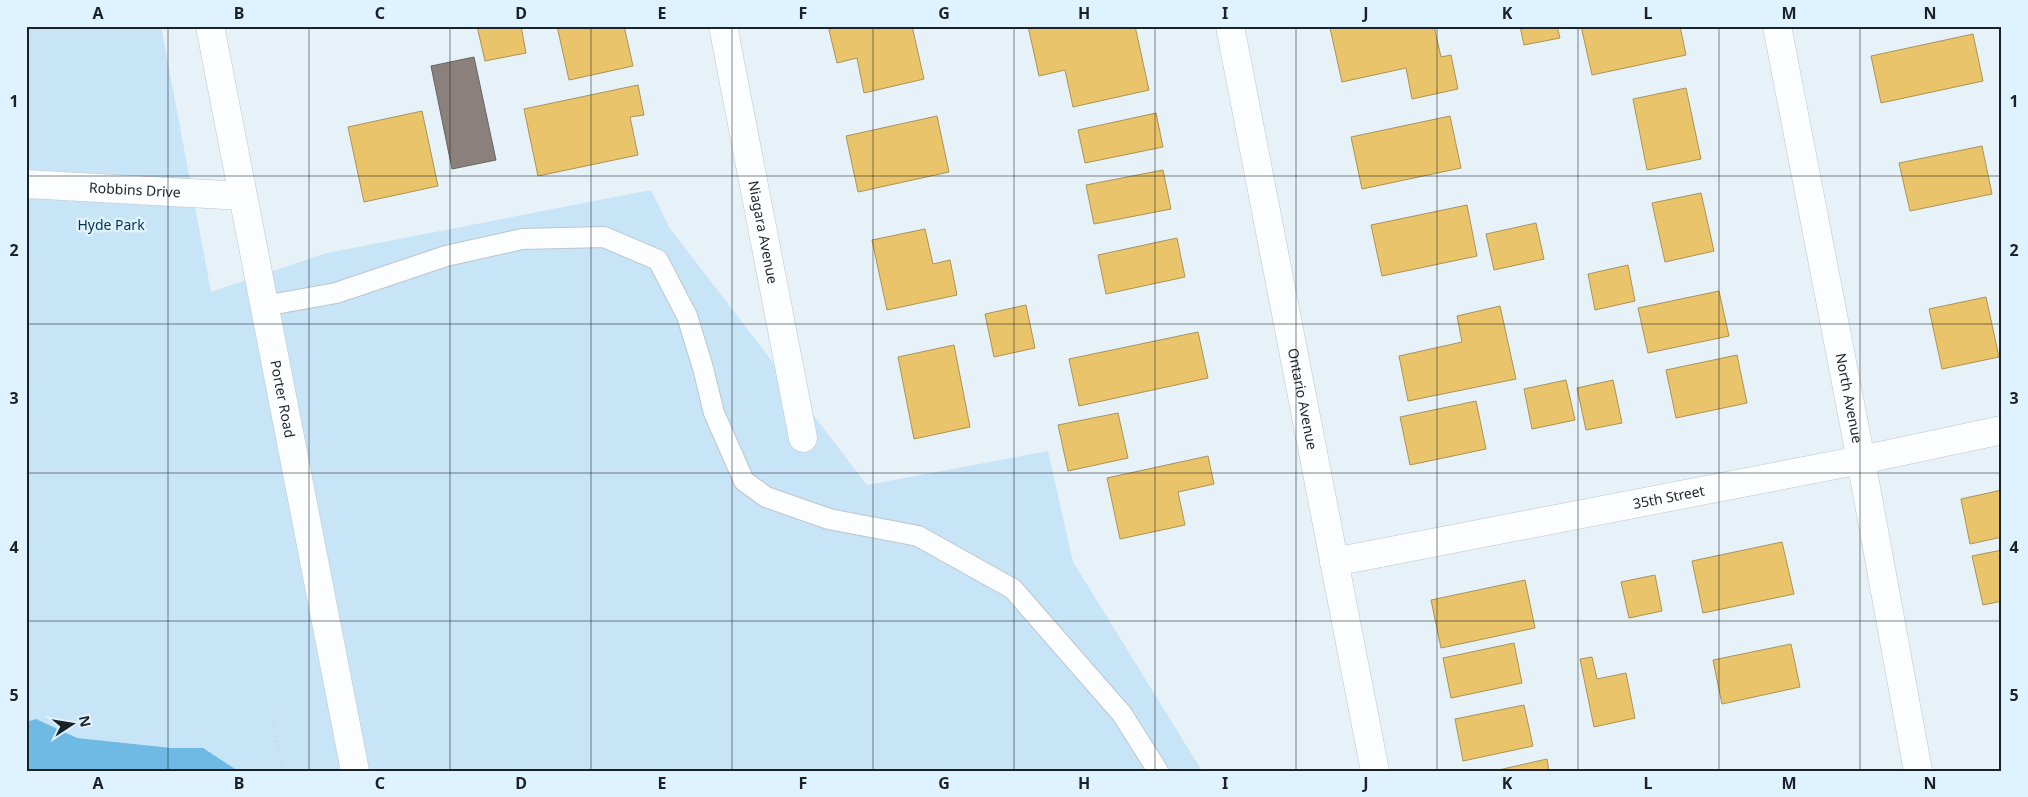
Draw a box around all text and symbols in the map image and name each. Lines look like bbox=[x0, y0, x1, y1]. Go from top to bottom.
text: A bbox=[92, 2, 104, 24]
text: B bbox=[234, 2, 244, 24]
text: C bbox=[375, 2, 385, 24]
text: D bbox=[515, 2, 527, 24]
text: E bbox=[658, 2, 667, 24]
text: F bbox=[799, 2, 807, 24]
text: G bbox=[938, 2, 950, 24]
text: H bbox=[1078, 2, 1090, 24]
text: I bbox=[1222, 2, 1228, 24]
text: J bbox=[1361, 2, 1369, 24]
text: K bbox=[1502, 2, 1513, 24]
text: L bbox=[1644, 2, 1653, 24]
text: M bbox=[1781, 2, 1797, 24]
text: N bbox=[1923, 2, 1937, 24]
text: 1 bbox=[9, 90, 19, 112]
text: 1 bbox=[2009, 90, 2019, 112]
street label: Robbins Drive bbox=[89, 177, 181, 202]
street label: Niagara Avenue bbox=[744, 179, 783, 285]
park label: Hyde Park bbox=[77, 215, 145, 234]
text: 2 bbox=[9, 239, 19, 261]
text: 2 bbox=[2009, 239, 2019, 261]
street label: Ontario Avenue bbox=[1284, 346, 1322, 451]
street label: North Avenue bbox=[1831, 351, 1868, 445]
street label: Porter Road bbox=[266, 358, 300, 439]
text: 3 bbox=[9, 387, 19, 409]
text: 3 bbox=[2009, 387, 2019, 409]
street label: 35th Street bbox=[1631, 480, 1706, 513]
text: 4 bbox=[9, 536, 19, 558]
text: 4 bbox=[2009, 536, 2019, 558]
text: 5 bbox=[9, 684, 19, 706]
text: 5 bbox=[2009, 684, 2019, 706]
north arrow bbox=[48, 700, 98, 750]
text: N bbox=[75, 714, 96, 729]
text: A bbox=[92, 772, 104, 794]
text: B bbox=[234, 772, 244, 794]
text: C bbox=[375, 772, 385, 794]
text: D bbox=[515, 772, 527, 794]
text: E bbox=[658, 772, 667, 794]
text: F bbox=[799, 772, 807, 794]
text: G bbox=[938, 772, 950, 794]
text: H bbox=[1078, 772, 1090, 794]
text: I bbox=[1222, 772, 1228, 794]
text: J bbox=[1361, 772, 1369, 794]
text: K bbox=[1502, 772, 1513, 794]
text: L bbox=[1644, 772, 1653, 794]
text: M bbox=[1781, 772, 1797, 794]
text: N bbox=[1923, 772, 1937, 794]

